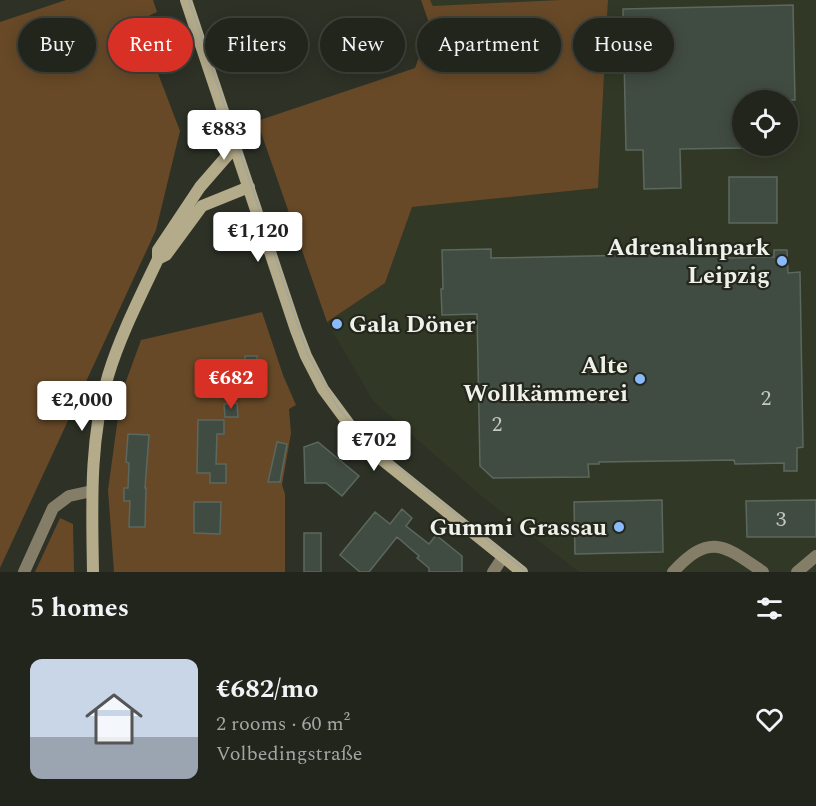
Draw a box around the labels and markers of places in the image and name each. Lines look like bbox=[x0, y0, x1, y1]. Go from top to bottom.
pin: €883 bbox=[188, 110, 260, 161]
pin: €1,120 bbox=[209, 212, 307, 263]
place label: Adrenalinpark Leipzig bbox=[607, 230, 771, 294]
marker: Adrenalinpark Leipzig bbox=[775, 254, 789, 268]
place label: Gala Döner bbox=[349, 307, 476, 343]
marker: Gala Döner bbox=[330, 317, 344, 331]
place label: Alte Wollkämmerei bbox=[463, 348, 628, 412]
pin: €682 bbox=[195, 359, 267, 410]
marker: Alte Wollkämmerei bbox=[633, 372, 647, 386]
pin: €2,000 bbox=[33, 381, 131, 432]
pin: €702 bbox=[338, 421, 410, 472]
place label: Gummi Grassau bbox=[429, 510, 607, 546]
marker: Gummi Grassau bbox=[612, 520, 626, 534]

